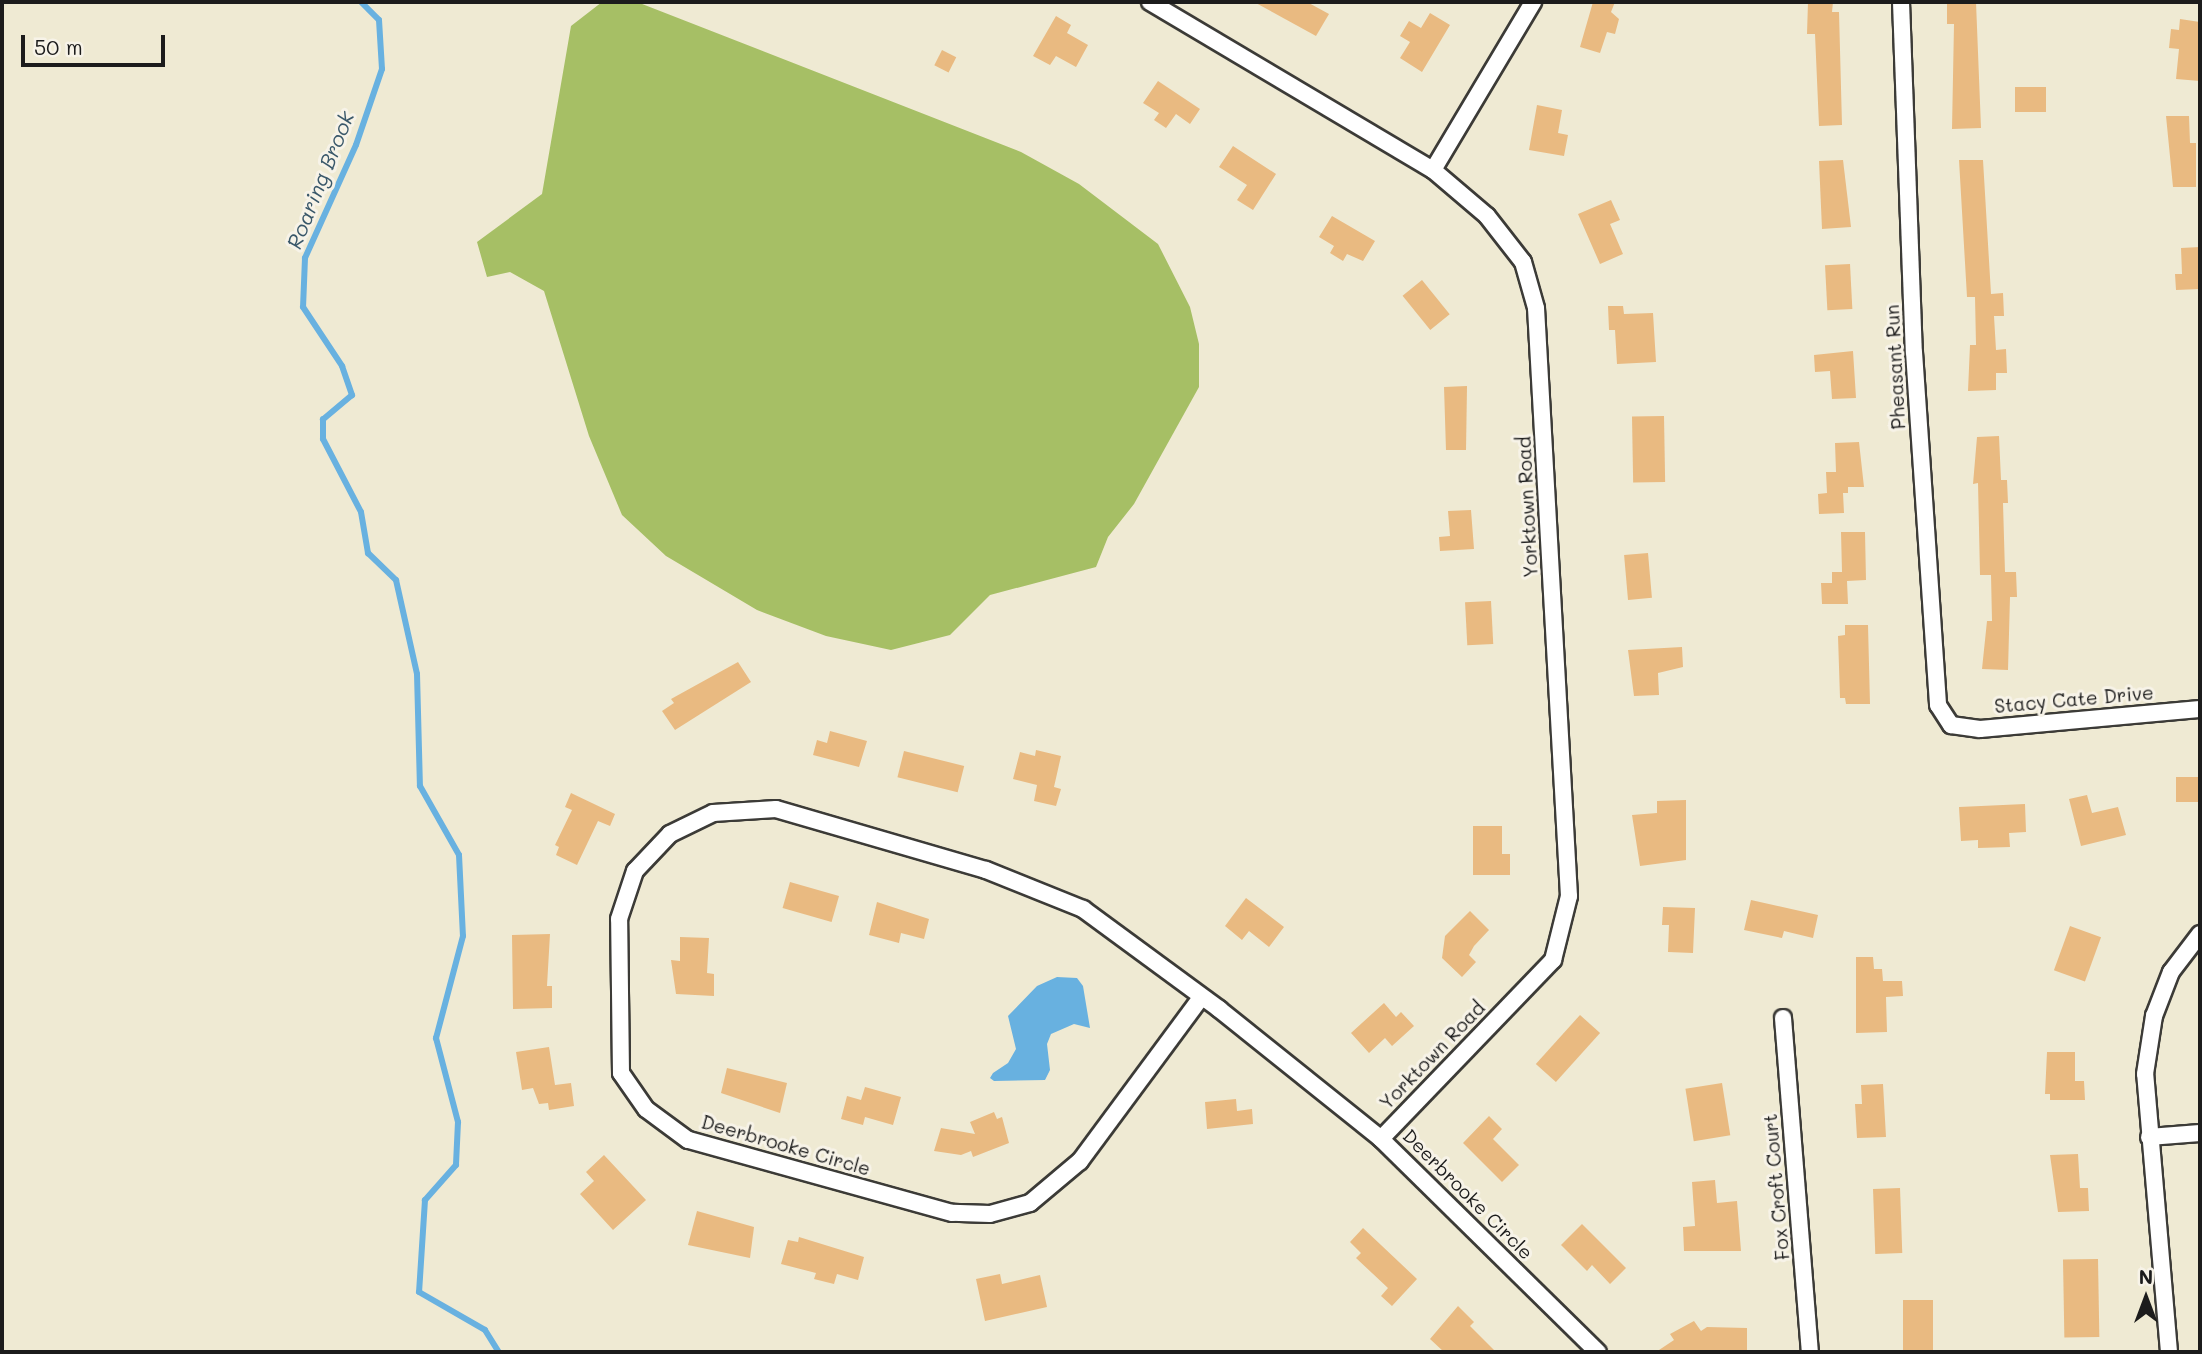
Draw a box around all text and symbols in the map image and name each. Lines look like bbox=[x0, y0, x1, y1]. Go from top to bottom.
scale bar bbox=[24, 21, 168, 65]
text: 50 m bbox=[34, 33, 83, 60]
water label: Roaring Brook bbox=[281, 108, 359, 252]
street label: Pheasant Run bbox=[1880, 304, 1910, 430]
street label: Yorktown Road bbox=[1512, 436, 1542, 578]
street label: Stacy Cate Drive bbox=[1993, 681, 2155, 717]
street label: Yorktown Road bbox=[1375, 996, 1489, 1114]
street label: Deerbrooke Circle bbox=[699, 1110, 873, 1180]
street label: Fox Croft Court bbox=[1758, 1113, 1794, 1261]
street label: Deerbrooke Circle bbox=[1398, 1124, 1538, 1264]
north arrow bbox=[2111, 1263, 2181, 1333]
text: N bbox=[2139, 1264, 2153, 1289]

